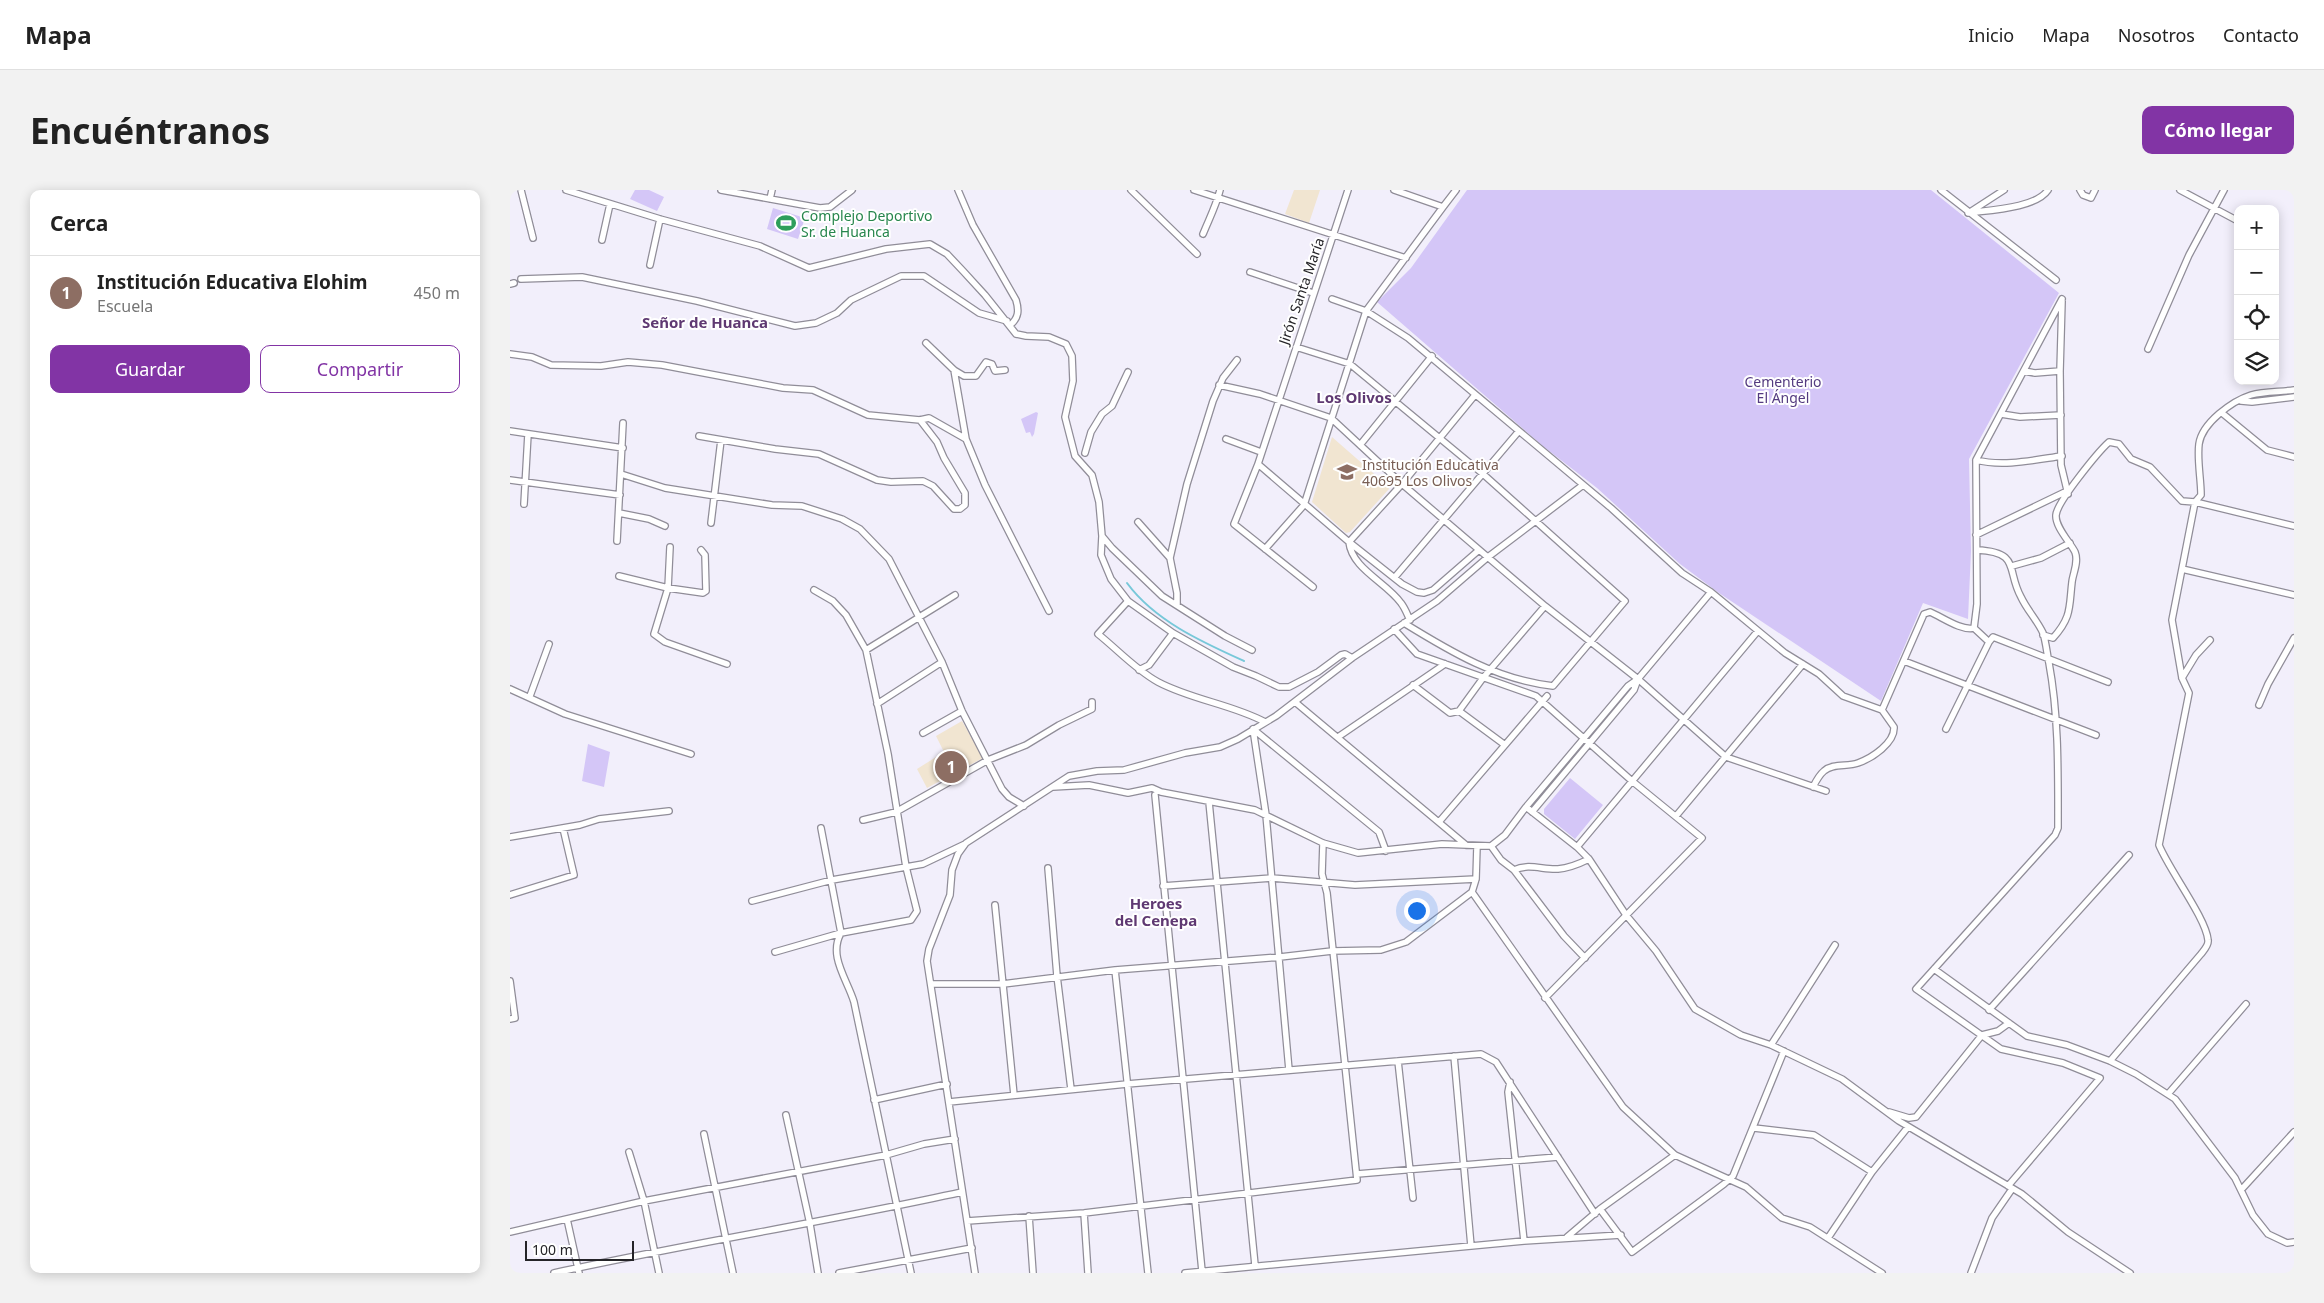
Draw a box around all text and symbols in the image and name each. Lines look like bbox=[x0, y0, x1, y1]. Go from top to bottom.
text: Mapa bbox=[25, 18, 92, 51]
text: Inicio bbox=[1968, 23, 2014, 47]
text: Mapa bbox=[2042, 23, 2090, 47]
text: Nosotros bbox=[2118, 23, 2195, 47]
text: Contacto bbox=[2223, 23, 2299, 47]
button: Cómo llegar bbox=[2142, 106, 2294, 154]
text: Encuéntranos bbox=[30, 107, 270, 154]
map controls bbox=[2234, 205, 2279, 385]
button: + bbox=[2234, 205, 2279, 250]
place label: Complejo Deportivo Sr. de Huanca bbox=[801, 206, 932, 241]
text: Cerca bbox=[50, 209, 108, 237]
sports icon: Complejo Deportivo Sr. de Huanca bbox=[775, 212, 797, 234]
street label: Jirón Santa María bbox=[1273, 235, 1328, 349]
button: − bbox=[2234, 250, 2279, 295]
text: Institución Educativa Elohim bbox=[97, 269, 367, 295]
text: 1 bbox=[61, 282, 71, 304]
text: 450 m bbox=[413, 282, 460, 304]
text: Escuela bbox=[97, 295, 153, 317]
button: locate bbox=[2234, 295, 2279, 340]
district label: Señor de Huanca bbox=[642, 312, 768, 332]
button: layers bbox=[2234, 340, 2279, 385]
button: Guardar bbox=[50, 345, 250, 393]
button: Compartir bbox=[260, 345, 460, 393]
park label: Cementerio El Ángel bbox=[1744, 372, 1822, 407]
district label: Los Olivos bbox=[1316, 387, 1392, 407]
place label: Institución Educativa 40695 Los Olivos bbox=[1362, 455, 1499, 490]
school or university icon: Institución Educativa 40695 Los Olivos bbox=[1336, 461, 1358, 483]
pin: 1 bbox=[935, 748, 967, 786]
district label: Heroes del Cenepa bbox=[1115, 893, 1197, 930]
your location bbox=[1404, 898, 1430, 924]
scale bar bbox=[525, 1238, 634, 1261]
text: 100 m bbox=[532, 1240, 573, 1259]

